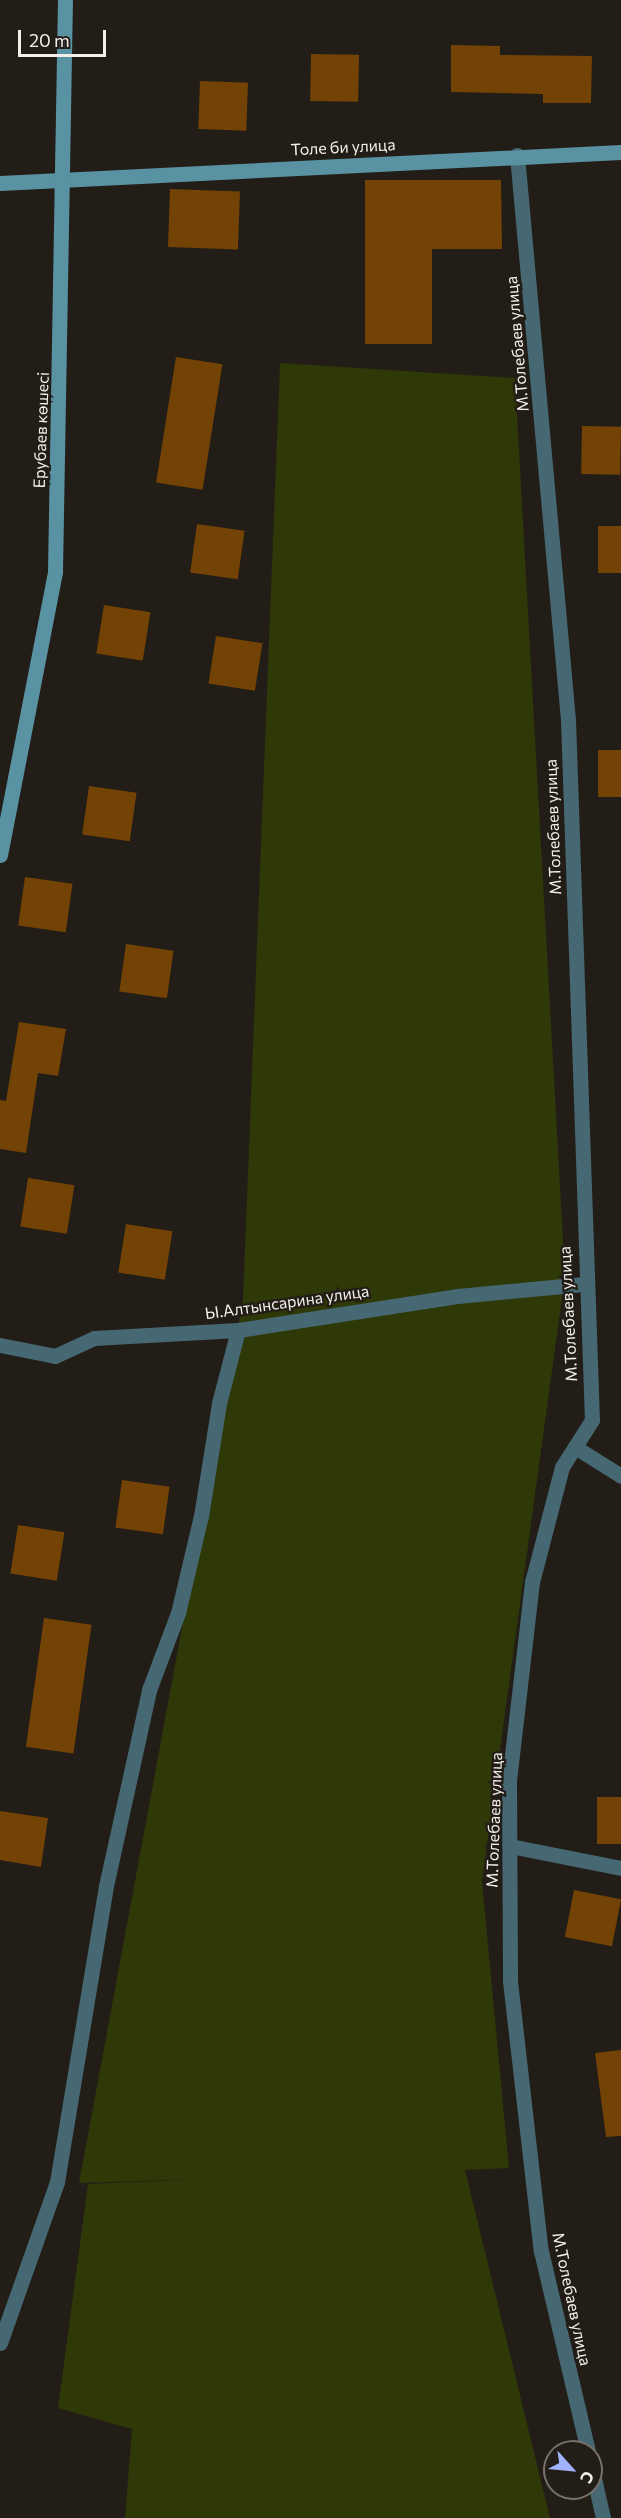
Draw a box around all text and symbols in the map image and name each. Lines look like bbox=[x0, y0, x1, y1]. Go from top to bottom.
scale bar bbox=[21, 18, 110, 56]
text: 20 m bbox=[29, 29, 70, 51]
street label: Толе би улица bbox=[290, 135, 396, 159]
street label: М.Толебаев улица bbox=[502, 276, 532, 412]
street label: Ерубаев көшесі bbox=[29, 371, 53, 489]
street label: М.Толебаев улица bbox=[541, 759, 565, 895]
street label: М.Толебаев улица bbox=[555, 1246, 581, 1382]
street label: Ы.Алтынсарина улица bbox=[204, 1281, 370, 1323]
street label: М.Толебаев улица bbox=[482, 1752, 506, 1888]
street label: М.Толебаев улица bbox=[548, 2231, 596, 2367]
north arrow bbox=[543, 2440, 603, 2500]
text: С bbox=[577, 2468, 599, 2487]

